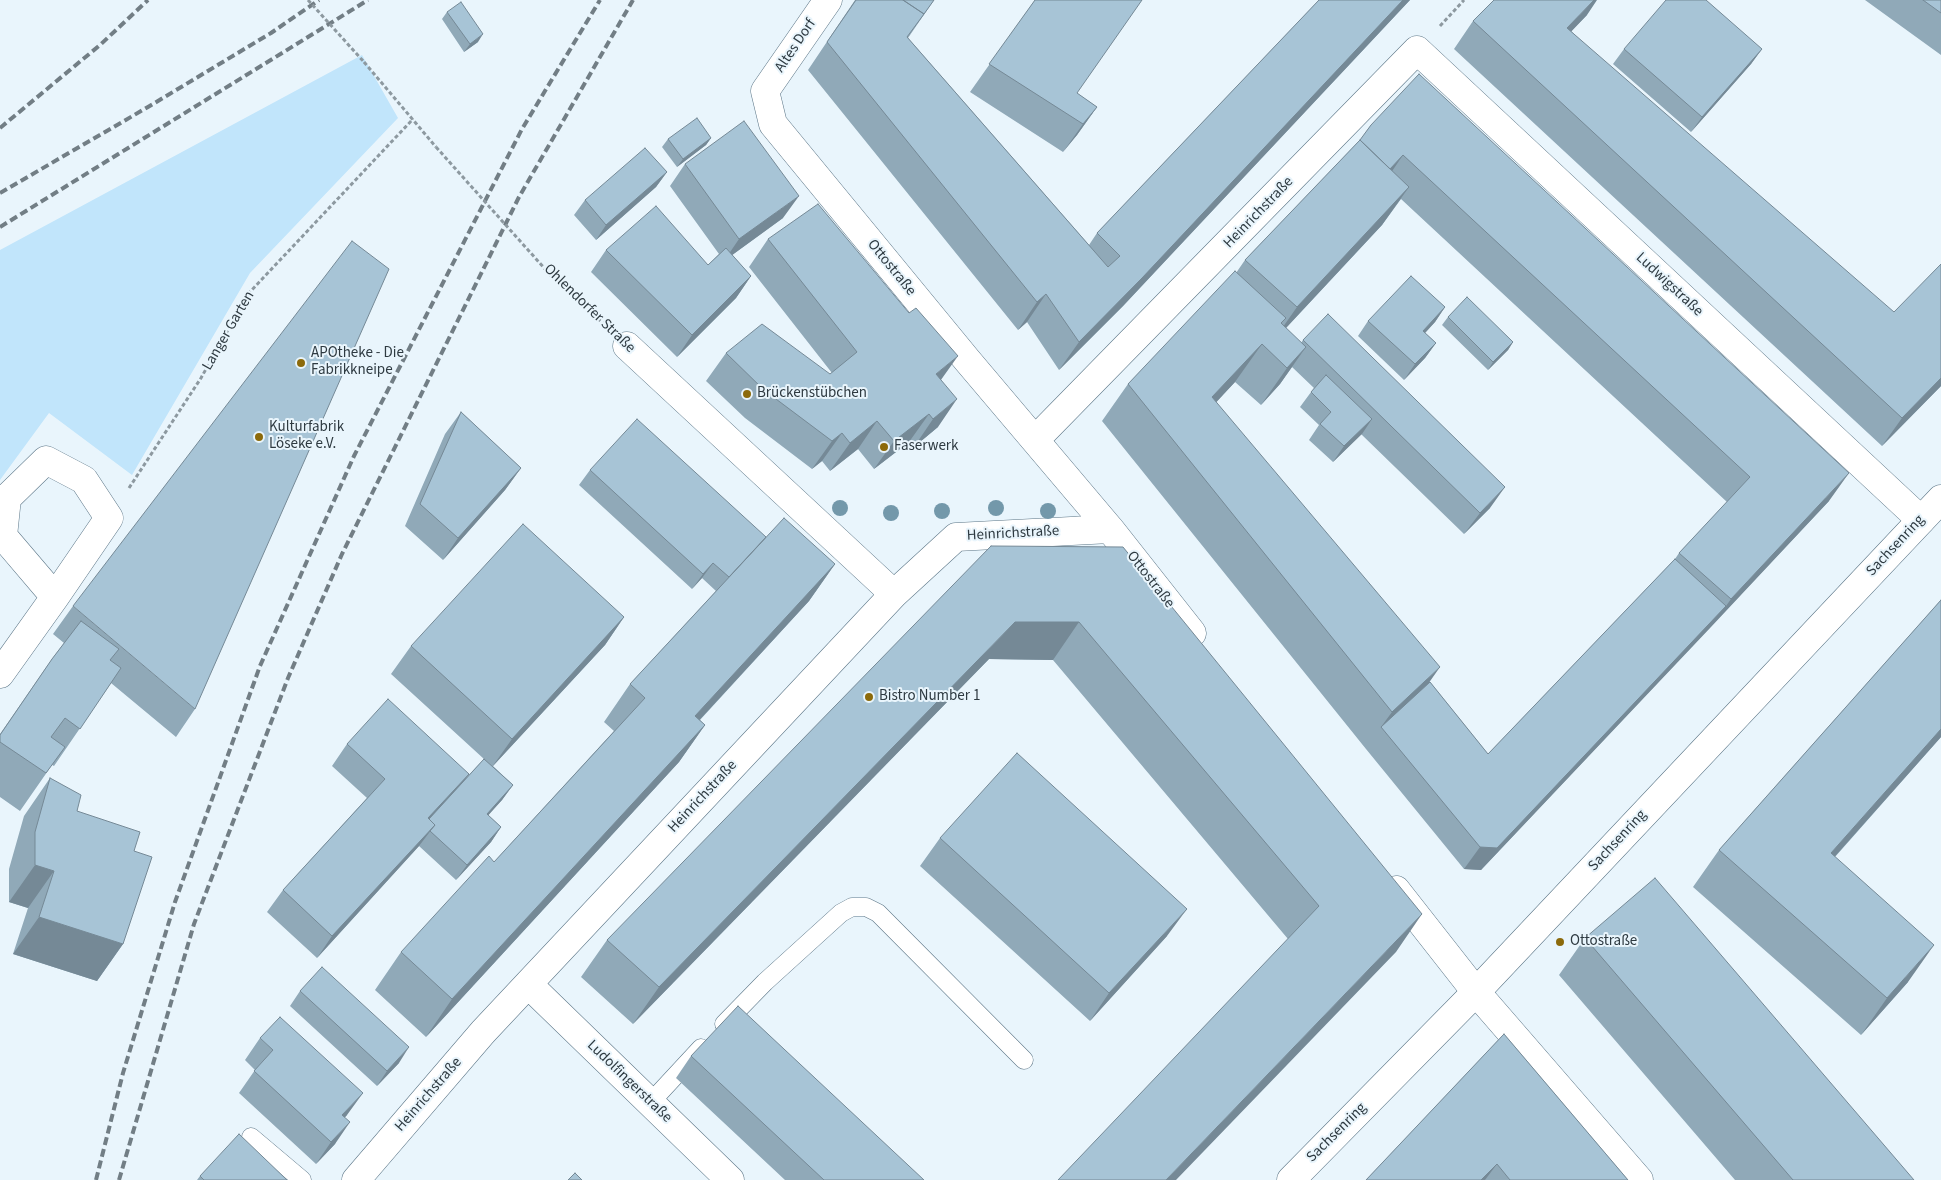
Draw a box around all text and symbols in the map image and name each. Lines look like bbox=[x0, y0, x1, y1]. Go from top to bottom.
street label: Altes Dorf bbox=[772, 16, 820, 76]
street label: Heinrichstraße bbox=[1220, 173, 1298, 253]
street label: Ottostraße bbox=[863, 236, 919, 300]
street label: Ludwigstraße bbox=[1632, 249, 1706, 321]
street label: Ohlendorfer Straße bbox=[539, 261, 639, 357]
street label: Langer Garten bbox=[199, 288, 259, 374]
place label: APOtheke - Die Fabrikkneipe bbox=[311, 345, 404, 380]
marker: APOtheke - Die Fabrikkneipe bbox=[295, 357, 307, 369]
place label: Brückenstübchen bbox=[757, 385, 867, 403]
marker: Brückenstübchen bbox=[741, 388, 753, 400]
place label: Kulturfabrik Löseke e.V. bbox=[269, 419, 344, 454]
marker: Kulturfabrik Löseke e.V. bbox=[253, 431, 265, 443]
place label: Faserwerk bbox=[894, 438, 958, 456]
marker: Faserwerk bbox=[878, 441, 890, 453]
street label: Sachsenring bbox=[1863, 512, 1929, 580]
street label: Heinrichstraße bbox=[966, 523, 1060, 545]
street label: Ottostraße bbox=[1122, 548, 1178, 612]
place label: Bistro Number 1 bbox=[879, 688, 980, 706]
marker: Bistro Number 1 bbox=[863, 691, 875, 703]
street label: Heinrichstraße bbox=[665, 757, 741, 837]
street label: Sachsenring bbox=[1585, 807, 1651, 875]
place label: Ottostraße bbox=[1570, 933, 1637, 951]
marker: Ottostraße bbox=[1554, 936, 1566, 948]
street label: Ludolfingerstraße bbox=[583, 1037, 675, 1127]
street label: Heinrichstraße bbox=[392, 1054, 466, 1136]
street label: Sachsenring bbox=[1303, 1099, 1371, 1167]

